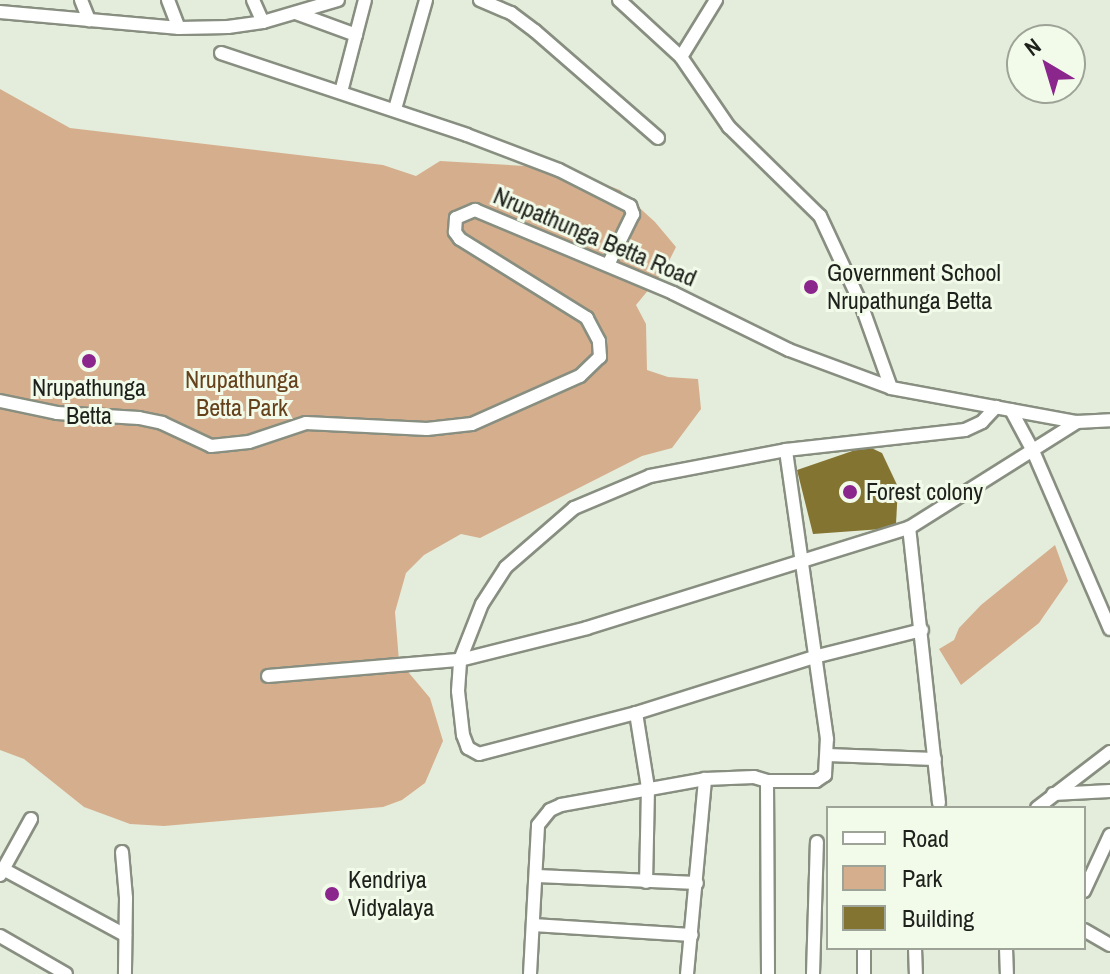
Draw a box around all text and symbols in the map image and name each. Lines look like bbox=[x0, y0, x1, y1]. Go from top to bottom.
north arrow bbox=[1006, 24, 1086, 104]
text: N bbox=[1018, 31, 1047, 62]
street label: Nrupathunga Betta Road bbox=[489, 181, 701, 293]
place label: Government School Nrupathunga Betta bbox=[827, 259, 1001, 315]
marker: Government School Nrupathunga Betta bbox=[802, 278, 820, 296]
marker: Nrupathunga Betta bbox=[80, 352, 98, 370]
park label: Nrupathunga Betta Park bbox=[185, 366, 299, 422]
place label: Nrupathunga Betta bbox=[32, 374, 146, 430]
place label: Forest colony bbox=[866, 478, 983, 506]
marker: Forest colony bbox=[841, 483, 859, 501]
legend bbox=[826, 806, 1086, 950]
text: Road bbox=[902, 822, 949, 854]
text: Park bbox=[902, 862, 942, 894]
place label: Kendriya Vidyalaya bbox=[348, 866, 434, 922]
marker: Kendriya Vidyalaya bbox=[323, 885, 341, 903]
text: Building bbox=[902, 902, 974, 934]

